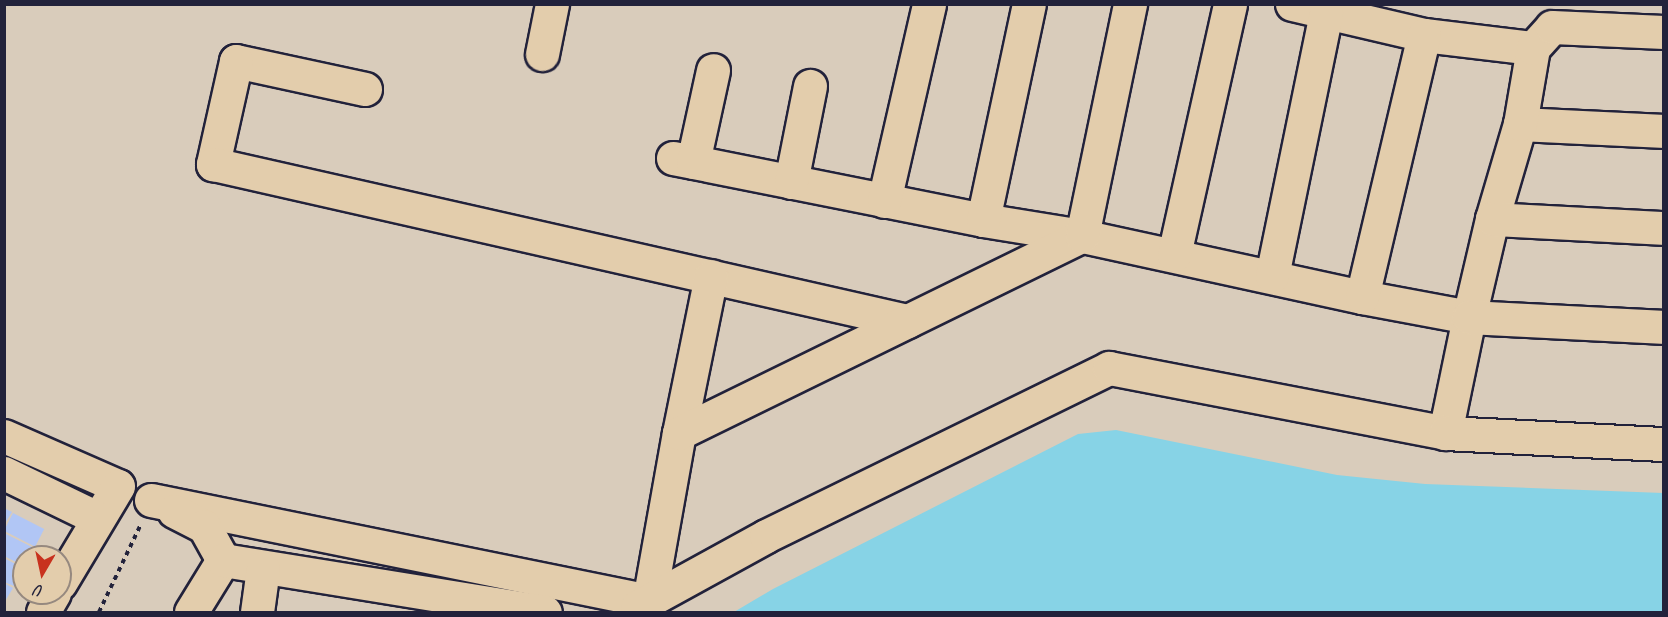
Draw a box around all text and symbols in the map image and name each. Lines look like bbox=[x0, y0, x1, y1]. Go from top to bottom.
north arrow bbox=[12, 545, 72, 605]
text: U bbox=[34, 580, 45, 601]

